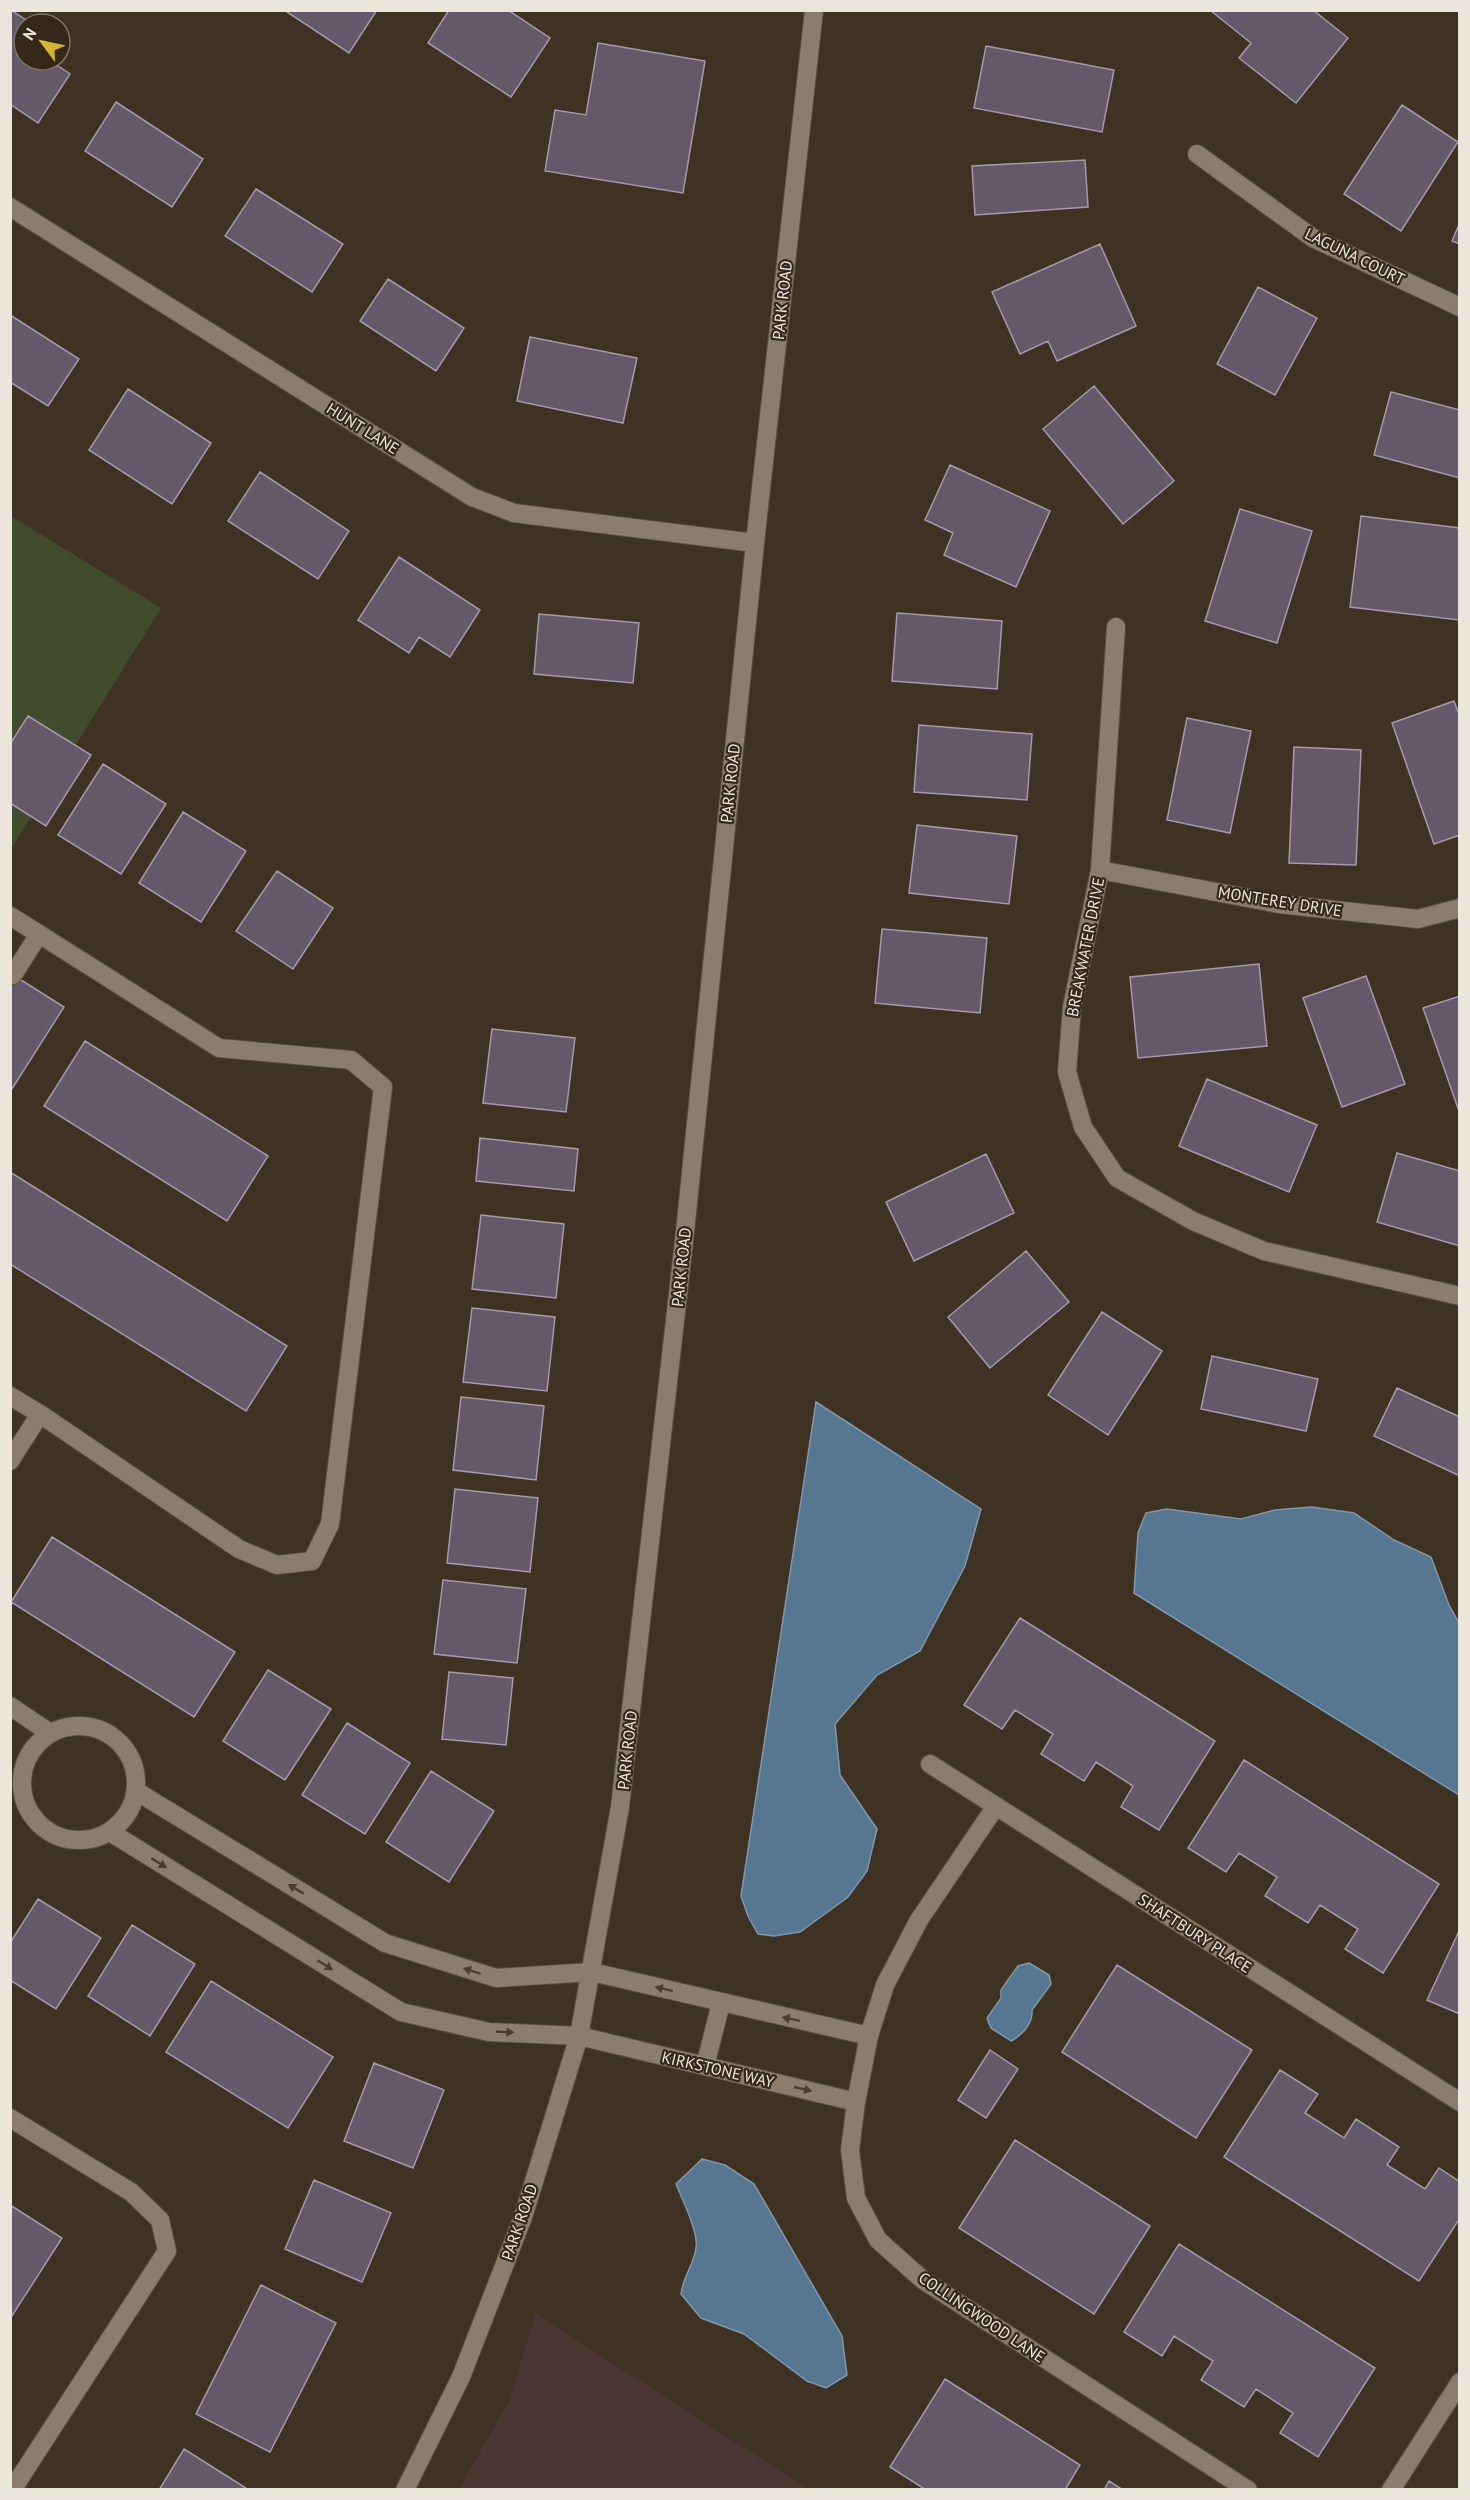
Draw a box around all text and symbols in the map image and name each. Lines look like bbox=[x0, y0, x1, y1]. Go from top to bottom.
north arrow bbox=[12, 12, 72, 72]
text: N bbox=[18, 24, 41, 44]
street label: LAGUNA COURT bbox=[1302, 223, 1408, 289]
street label: PARK ROAD bbox=[768, 259, 796, 341]
street label: HUNT LANE bbox=[323, 398, 403, 458]
street label: PARK ROAD bbox=[716, 742, 744, 824]
street label: BREAKWATER DRIVE bbox=[1062, 876, 1108, 1018]
street label: MONTEREY DRIVE bbox=[1217, 881, 1343, 921]
street label: PARK ROAD bbox=[667, 1226, 695, 1308]
street label: PARK ROAD bbox=[613, 1709, 641, 1791]
one-way arrow bbox=[151, 1857, 168, 1868]
one-way arrow bbox=[288, 1884, 304, 1895]
street label: SHAFTBURY PLACE bbox=[1135, 1889, 1255, 1977]
one-way arrow bbox=[317, 1960, 333, 1971]
one-way arrow bbox=[463, 1966, 481, 1975]
one-way arrow bbox=[655, 1984, 673, 1994]
one-way arrow bbox=[782, 2013, 800, 2023]
one-way arrow bbox=[495, 2028, 514, 2037]
street label: KIRKSTONE WAY bbox=[660, 2046, 776, 2092]
one-way arrow bbox=[794, 2085, 812, 2095]
street label: PARK ROAD bbox=[497, 2181, 541, 2263]
street label: COLLINGWOOD LANE bbox=[915, 2267, 1049, 2367]

